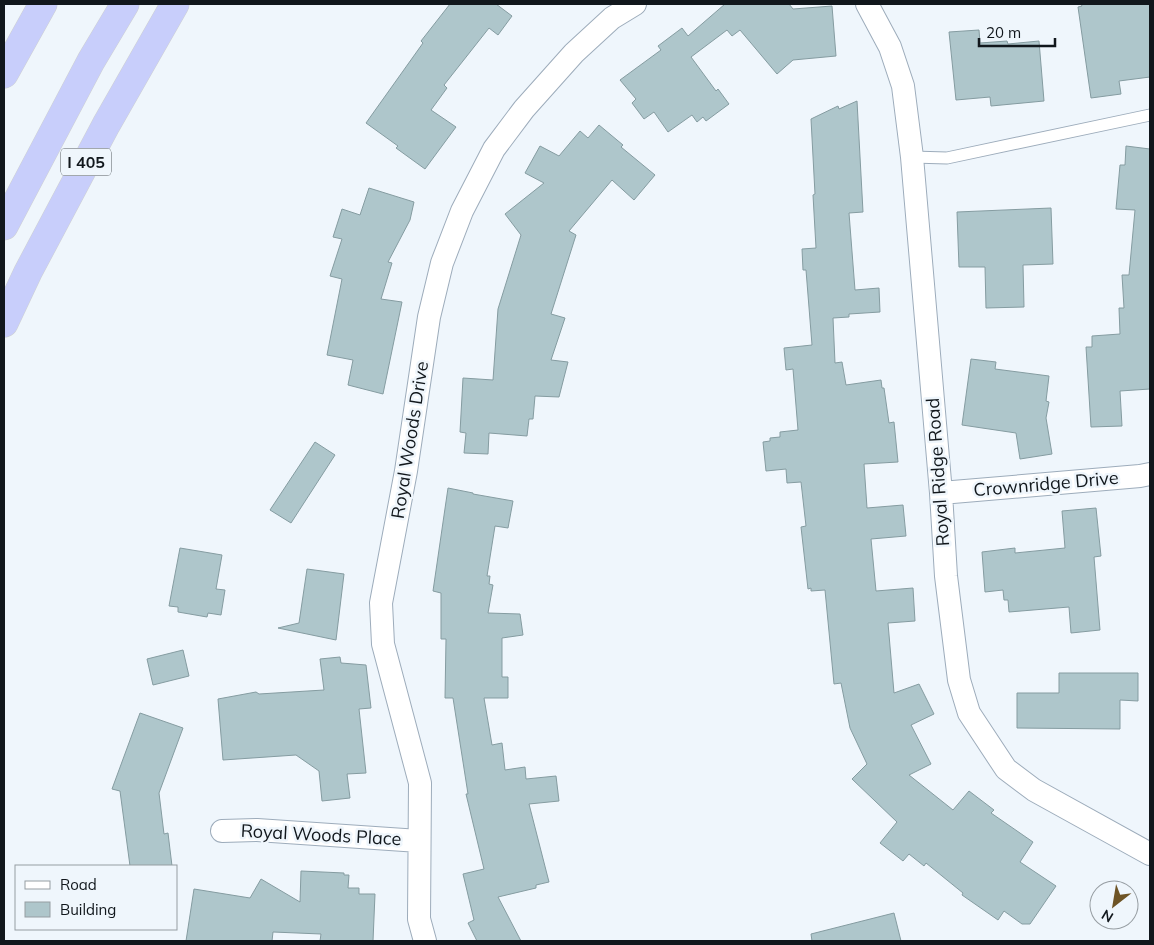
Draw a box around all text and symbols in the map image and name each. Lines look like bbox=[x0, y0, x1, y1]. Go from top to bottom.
scale bar bbox=[979, 15, 1055, 47]
text: 20 m bbox=[986, 23, 1021, 42]
road number: I 405 bbox=[61, 148, 111, 176]
street label: Royal Woods Drive bbox=[386, 360, 433, 520]
street label: Royal Ridge Road bbox=[921, 397, 954, 547]
street label: Crownridge Drive bbox=[972, 466, 1119, 501]
street label: Royal Woods Place bbox=[240, 819, 402, 850]
legend bbox=[15, 865, 178, 930]
text: Road bbox=[60, 875, 97, 894]
north arrow bbox=[1089, 880, 1139, 930]
text: Building bbox=[60, 900, 116, 919]
text: N bbox=[1098, 906, 1116, 927]

